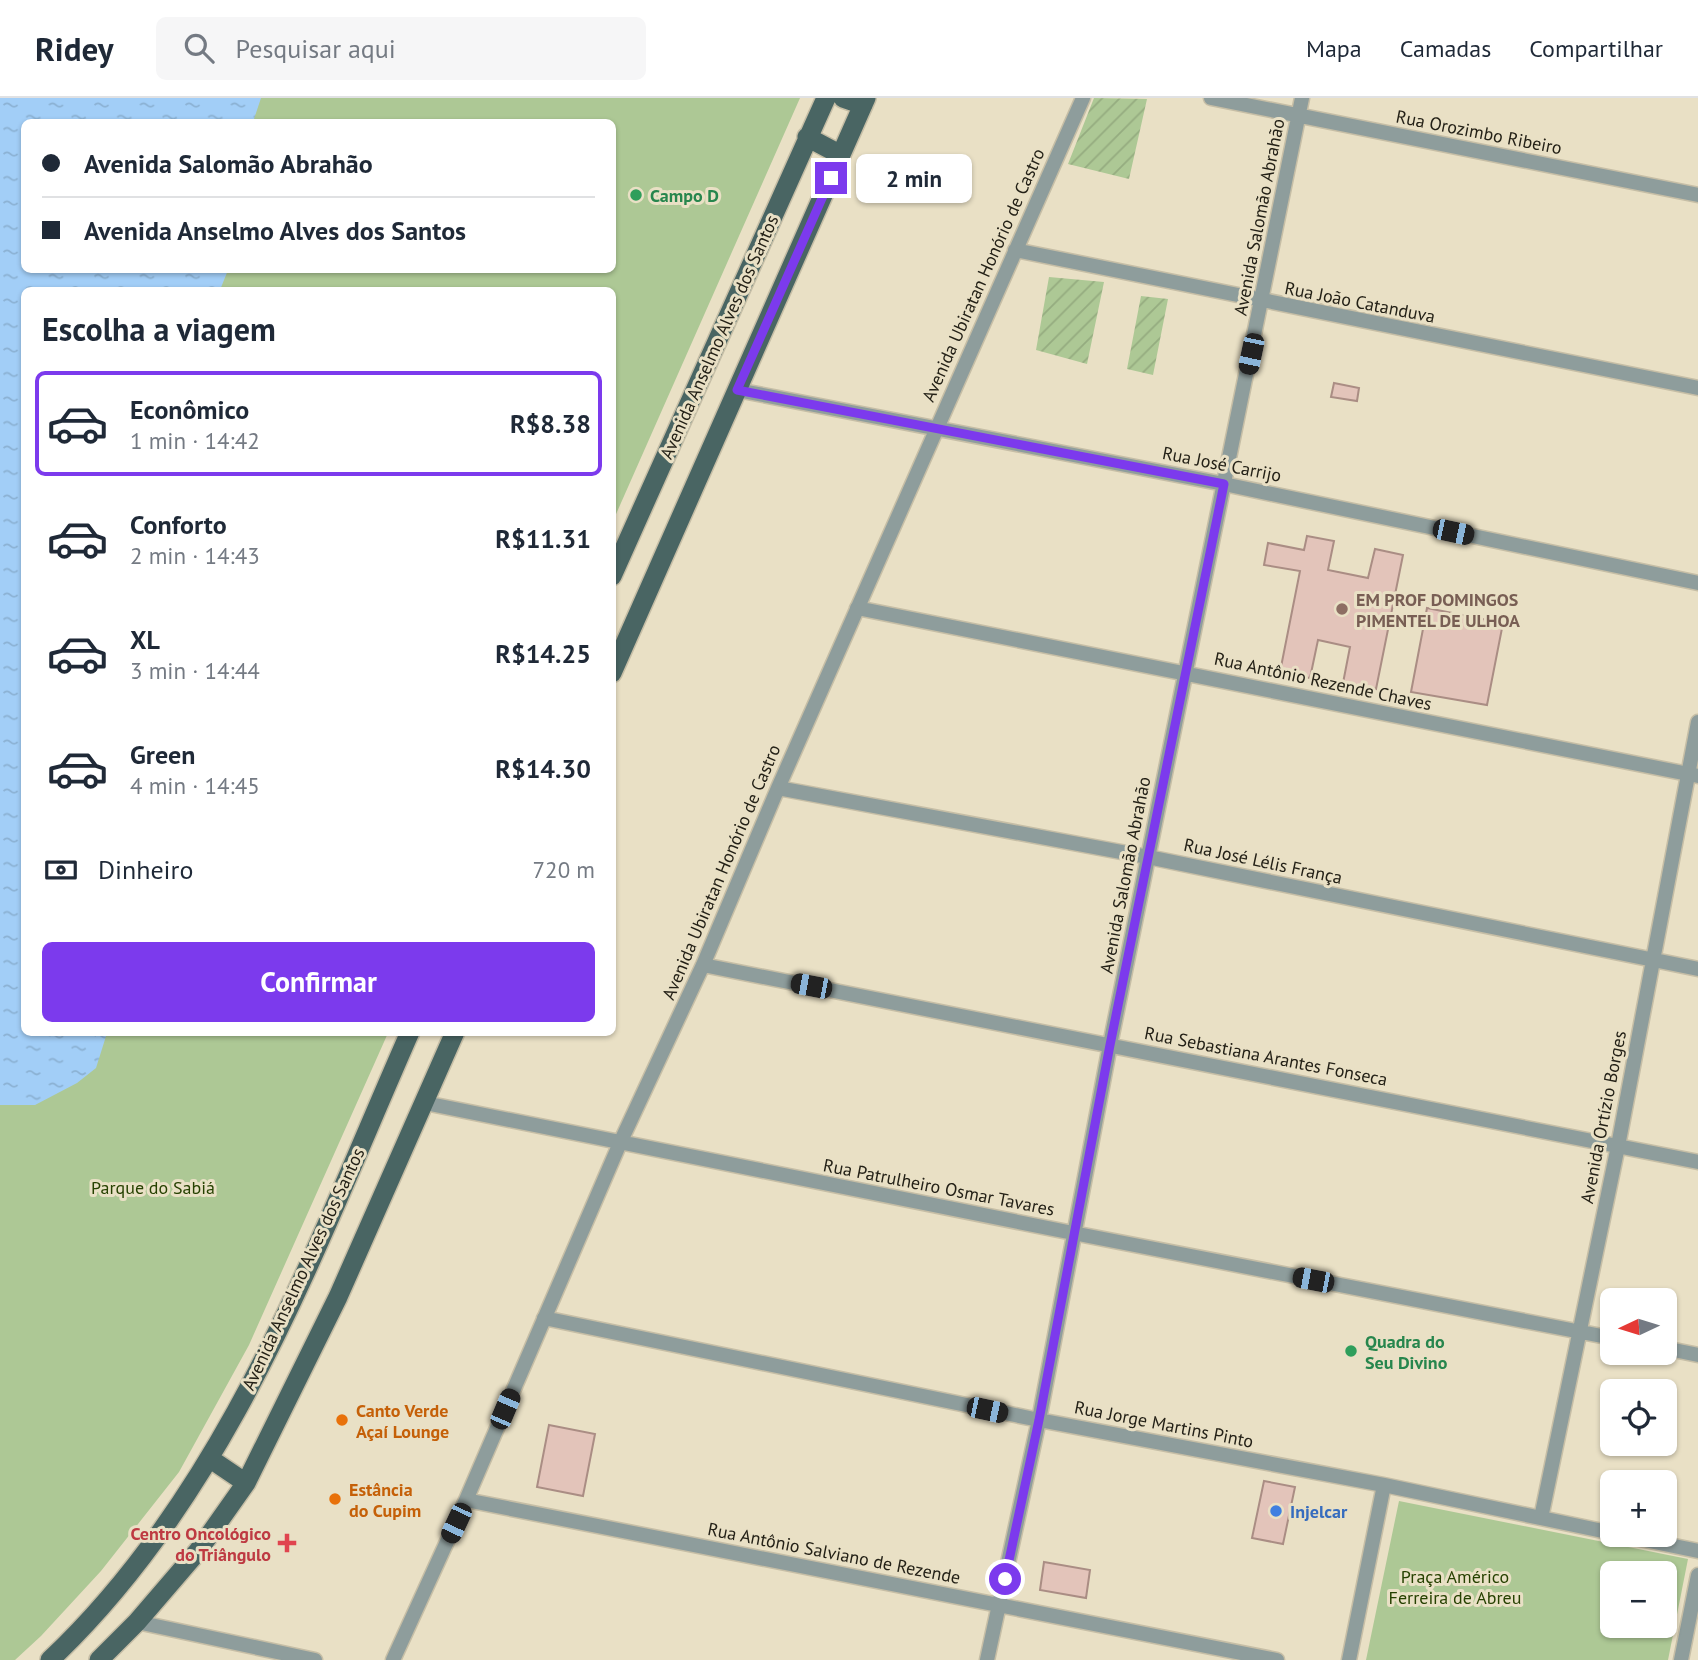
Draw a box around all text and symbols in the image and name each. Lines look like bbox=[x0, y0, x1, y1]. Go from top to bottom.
search box bbox=[156, 17, 646, 80]
text: Ridey bbox=[35, 27, 114, 70]
icon: search bbox=[180, 29, 218, 67]
text: Pesquisar aqui bbox=[236, 32, 396, 65]
text: Mapa bbox=[1306, 33, 1362, 64]
text: Camadas bbox=[1400, 33, 1491, 64]
text: Compartilhar bbox=[1529, 33, 1663, 64]
street label: Rua Orozimbo Ribeiro bbox=[1394, 105, 1564, 159]
street label: Avenida Salomão Abrahão bbox=[1229, 117, 1289, 317]
street label: Avenida Ubiratan Honório de Castro bbox=[917, 145, 1049, 405]
text: Avenida Salomão Abrahão bbox=[84, 147, 373, 180]
callout: 2 min bbox=[856, 154, 971, 202]
route end bbox=[815, 162, 847, 194]
text: 2 min bbox=[886, 164, 942, 193]
place label: Campo D bbox=[650, 184, 719, 207]
marker: Campo D bbox=[628, 187, 644, 203]
street label: Avenida Anselmo Alves dos Santos bbox=[655, 211, 783, 463]
text: Avenida Anselmo Alves dos Santos bbox=[84, 214, 466, 247]
street label: Rua João Catanduva bbox=[1283, 276, 1437, 328]
text: Escolha a viagem bbox=[42, 308, 276, 350]
car bbox=[1237, 331, 1266, 377]
icon: car bbox=[46, 392, 109, 455]
text: Econômico bbox=[130, 393, 249, 426]
text: R$8.38 bbox=[510, 407, 591, 440]
text: 1 min · 14:42 bbox=[130, 426, 260, 455]
street label: Rua José Carrijo bbox=[1161, 441, 1283, 487]
icon: car bbox=[46, 507, 109, 570]
text: Conforto bbox=[130, 508, 227, 541]
car bbox=[1431, 517, 1476, 547]
text: R$11.31 bbox=[495, 522, 591, 555]
text: 2 min · 14:43 bbox=[130, 541, 260, 570]
place label: EM PROF DOMINGOS PIMENTEL DE ULHOA bbox=[1356, 588, 1520, 632]
marker: EM PROF DOMINGOS PIMENTEL DE ULHOA bbox=[1334, 601, 1350, 617]
icon: car bbox=[46, 622, 109, 685]
text: XL bbox=[130, 623, 160, 656]
text: R$14.25 bbox=[495, 637, 591, 670]
street label: Rua Antônio Rezende Chaves bbox=[1212, 647, 1434, 715]
text: 3 min · 14:44 bbox=[130, 656, 260, 685]
icon: car bbox=[46, 737, 109, 800]
text: Green bbox=[130, 738, 195, 771]
street label: Avenida Ubiratan Honório de Castro bbox=[657, 741, 785, 1003]
text: R$14.30 bbox=[495, 752, 591, 785]
text: 4 min · 14:45 bbox=[130, 771, 260, 800]
street label: Avenida Salomão Abrahão bbox=[1095, 775, 1155, 975]
street label: Rua José Lélis França bbox=[1182, 833, 1344, 889]
icon: cash bbox=[42, 851, 80, 889]
text: Dinheiro bbox=[98, 853, 193, 886]
text: 720 m bbox=[533, 855, 595, 884]
button: Confirmar bbox=[42, 942, 595, 1022]
car bbox=[789, 972, 834, 1000]
street label: Rua Sebastiana Arantes Fonseca bbox=[1143, 1021, 1389, 1091]
street label: Avenida Ortízio Borges bbox=[1575, 1029, 1631, 1205]
street label: Avenida Anselmo Alves dos Santos bbox=[237, 1144, 369, 1394]
street label: Rua Patrulheiro Osmar Tavares bbox=[821, 1153, 1057, 1221]
park label: Parque do Sabiá bbox=[91, 1176, 215, 1199]
car bbox=[1291, 1266, 1336, 1294]
north arrow bbox=[1600, 1288, 1676, 1365]
map controls bbox=[1600, 1288, 1677, 1638]
place label: Quadra do Seu Divino bbox=[1365, 1330, 1448, 1374]
marker: Quadra do Seu Divino bbox=[1343, 1343, 1359, 1359]
button: locate bbox=[1600, 1379, 1677, 1456]
car bbox=[488, 1386, 523, 1432]
car bbox=[965, 1395, 1010, 1425]
street label: Rua Jorge Martins Pinto bbox=[1073, 1395, 1255, 1453]
place label: Canto Verde Açaí Lounge bbox=[356, 1399, 449, 1443]
marker: Canto Verde Açaí Lounge bbox=[334, 1412, 350, 1428]
button: + bbox=[1600, 1470, 1677, 1547]
place label: Estância do Cupim bbox=[349, 1478, 421, 1522]
marker: Estância do Cupim bbox=[327, 1491, 343, 1507]
car bbox=[438, 1500, 475, 1546]
place label: Injelcar bbox=[1290, 1500, 1348, 1523]
marker: Injelcar bbox=[1268, 1503, 1284, 1519]
street label: Rua Antônio Salviano de Rezende bbox=[706, 1517, 962, 1589]
place label: Centro Oncológico do Triângulo bbox=[130, 1522, 271, 1566]
marker: Centro Oncológico do Triângulo bbox=[277, 1533, 297, 1553]
button: − bbox=[1600, 1561, 1677, 1638]
route start bbox=[989, 1563, 1021, 1595]
park label: Praça Américo Ferreira de Abreu bbox=[1389, 1565, 1521, 1609]

